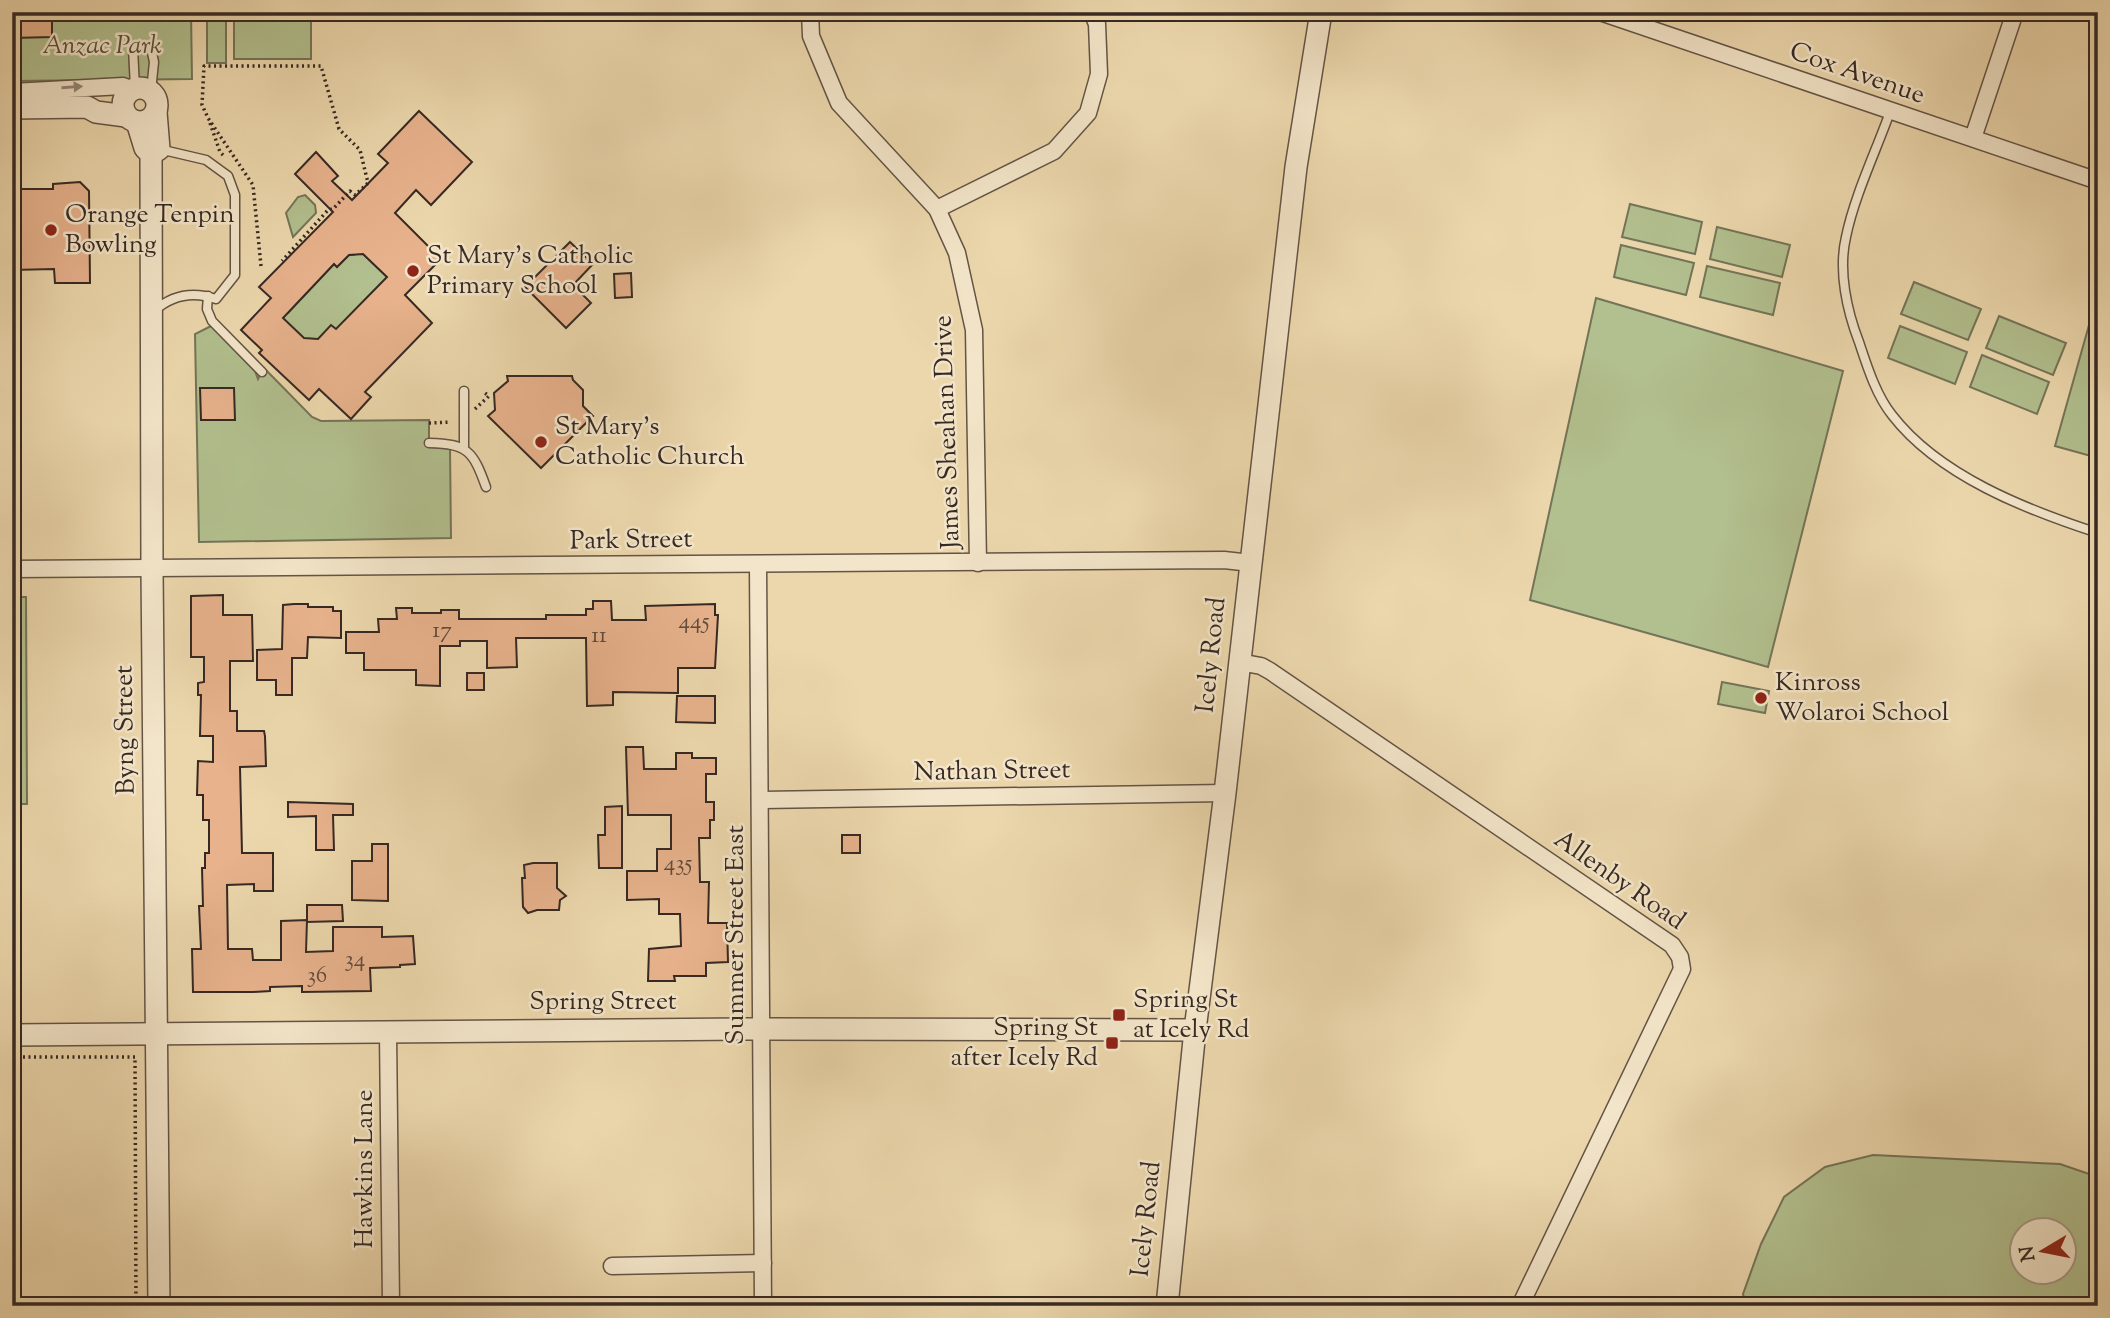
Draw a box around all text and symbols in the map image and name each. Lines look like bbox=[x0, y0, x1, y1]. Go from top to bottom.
park label: Anzac Park bbox=[42, 28, 162, 65]
street label: Cox Avenue bbox=[1784, 34, 1930, 114]
one-way arrow bbox=[61, 82, 83, 93]
place label: Orange Tenpin Bowling bbox=[65, 197, 235, 264]
marker: Orange Tenpin Bowling bbox=[43, 222, 59, 238]
place label: St Mary's Catholic Primary School bbox=[427, 238, 634, 305]
marker: St Mary's Catholic Primary School bbox=[405, 263, 421, 279]
street label: James Sheahan Drive bbox=[925, 314, 971, 552]
place label: St Mary's Catholic Church bbox=[555, 409, 745, 476]
marker: St Mary's Catholic Church bbox=[533, 434, 549, 450]
street label: Park Street bbox=[569, 521, 693, 561]
street label: Icely Road bbox=[1188, 595, 1237, 715]
house number: 445 bbox=[678, 606, 710, 639]
house number: 17 bbox=[432, 615, 452, 648]
house number: 11 bbox=[591, 620, 607, 653]
street label: Byng Street bbox=[106, 665, 146, 795]
place label: Kinross Wolaroi School bbox=[1775, 665, 1949, 732]
marker: Kinross Wolaroi School bbox=[1753, 690, 1769, 706]
street label: Nathan Street bbox=[913, 752, 1071, 792]
street label: Allenby Road bbox=[1546, 822, 1693, 940]
street label: Summer Street East bbox=[718, 825, 755, 1045]
house number: 435 bbox=[664, 848, 693, 881]
house number: 34 bbox=[345, 944, 365, 977]
house number: 36 bbox=[307, 960, 327, 993]
place label: Spring St at Icely Rd bbox=[1133, 982, 1250, 1049]
street label: Spring Street bbox=[529, 984, 677, 1021]
marker: Spring St at Icely Rd bbox=[1111, 1007, 1127, 1023]
place label: Spring St after Icely Rd bbox=[950, 1010, 1098, 1077]
marker: Spring St after Icely Rd bbox=[1104, 1035, 1120, 1051]
street label: Hawkins Lane bbox=[347, 1089, 384, 1249]
street label: Icely Road bbox=[1123, 1159, 1172, 1279]
north arrow bbox=[2008, 1216, 2078, 1286]
text: N bbox=[2014, 1244, 2043, 1263]

